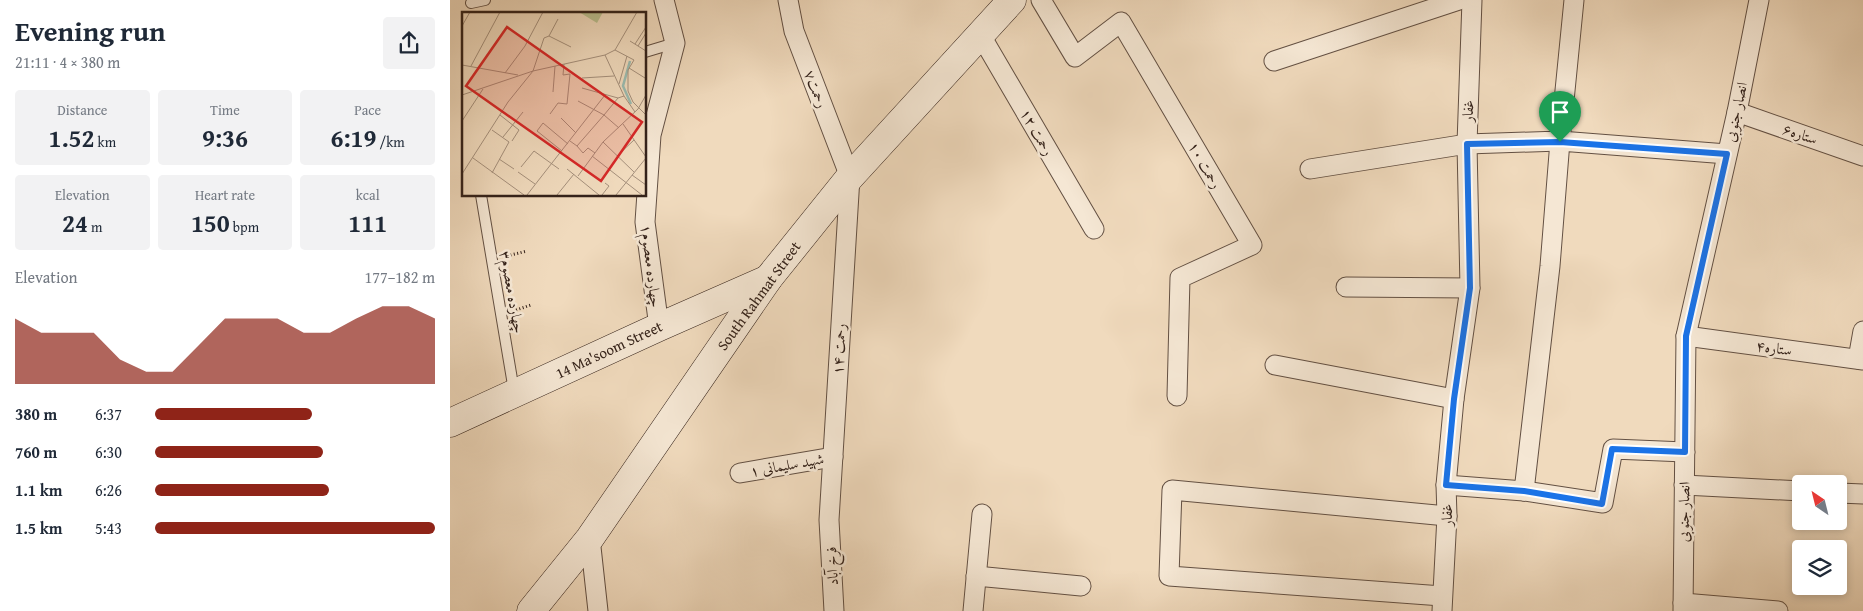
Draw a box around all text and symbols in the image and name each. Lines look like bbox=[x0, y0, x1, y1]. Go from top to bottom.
text: Evening run bbox=[15, 10, 166, 51]
inset map bbox=[462, 12, 646, 196]
button: share bbox=[383, 17, 435, 69]
text: 21:11 · 4 × 380 m bbox=[15, 50, 120, 74]
street label: رحمت۷ bbox=[800, 67, 833, 111]
street label: انصار جنوبی bbox=[1719, 80, 1753, 144]
pin bbox=[1539, 91, 1581, 142]
icon: arrive bbox=[1546, 98, 1574, 126]
street label: غفار bbox=[1457, 99, 1478, 124]
text: Distance bbox=[57, 100, 107, 120]
text: Time bbox=[210, 100, 240, 120]
text: Pace bbox=[354, 100, 381, 120]
street label: رحمت ۱۲ bbox=[1016, 104, 1059, 159]
street label: ستاره۶ bbox=[1780, 118, 1821, 149]
text: 1.52 bbox=[49, 120, 94, 156]
text: 9:36 bbox=[202, 120, 248, 156]
text: 6:19 bbox=[331, 120, 377, 156]
text: km bbox=[94, 132, 116, 152]
text: /km bbox=[377, 132, 405, 152]
street label: رحمت ۱۰ bbox=[1184, 137, 1227, 192]
text: Elevation bbox=[55, 185, 110, 205]
text: Heart rate bbox=[195, 185, 255, 205]
text: kcal bbox=[356, 185, 380, 205]
text: 24 bbox=[62, 205, 88, 241]
text: 150 bbox=[191, 205, 230, 241]
text: 111 bbox=[348, 205, 387, 241]
text: m bbox=[88, 217, 103, 237]
text: bpm bbox=[230, 217, 259, 237]
street label: چهارده معصوم۱ bbox=[633, 223, 667, 309]
street label: South Rahmat Street bbox=[712, 236, 806, 355]
street label: چهارده معصوم۳ bbox=[492, 249, 530, 335]
text: Elevation bbox=[15, 265, 78, 289]
text: 177–182 m bbox=[365, 265, 435, 289]
street label: 14 Ma'soom Street bbox=[552, 315, 666, 384]
street label: رحمت ۱۴ bbox=[827, 323, 850, 375]
street label: ستاره۴ bbox=[1755, 335, 1793, 360]
text: 380 m bbox=[15, 402, 57, 426]
text: 6:37 bbox=[95, 402, 122, 426]
text: 760 m bbox=[15, 440, 57, 464]
text: 6:30 bbox=[95, 440, 122, 464]
street label: شهید سلیمانی ۱ bbox=[748, 448, 826, 481]
north arrow bbox=[1792, 475, 1848, 530]
map controls bbox=[1792, 475, 1847, 595]
text: 1.1 km bbox=[15, 478, 62, 502]
text: 6:26 bbox=[95, 478, 122, 502]
street label: انصار جنوبی bbox=[1672, 482, 1696, 542]
street label: غفار bbox=[1436, 504, 1457, 528]
text: 1.5 km bbox=[15, 516, 62, 540]
text: 5:43 bbox=[95, 516, 122, 540]
button: layers bbox=[1792, 540, 1847, 595]
street label: فرخ آباد bbox=[820, 546, 846, 586]

